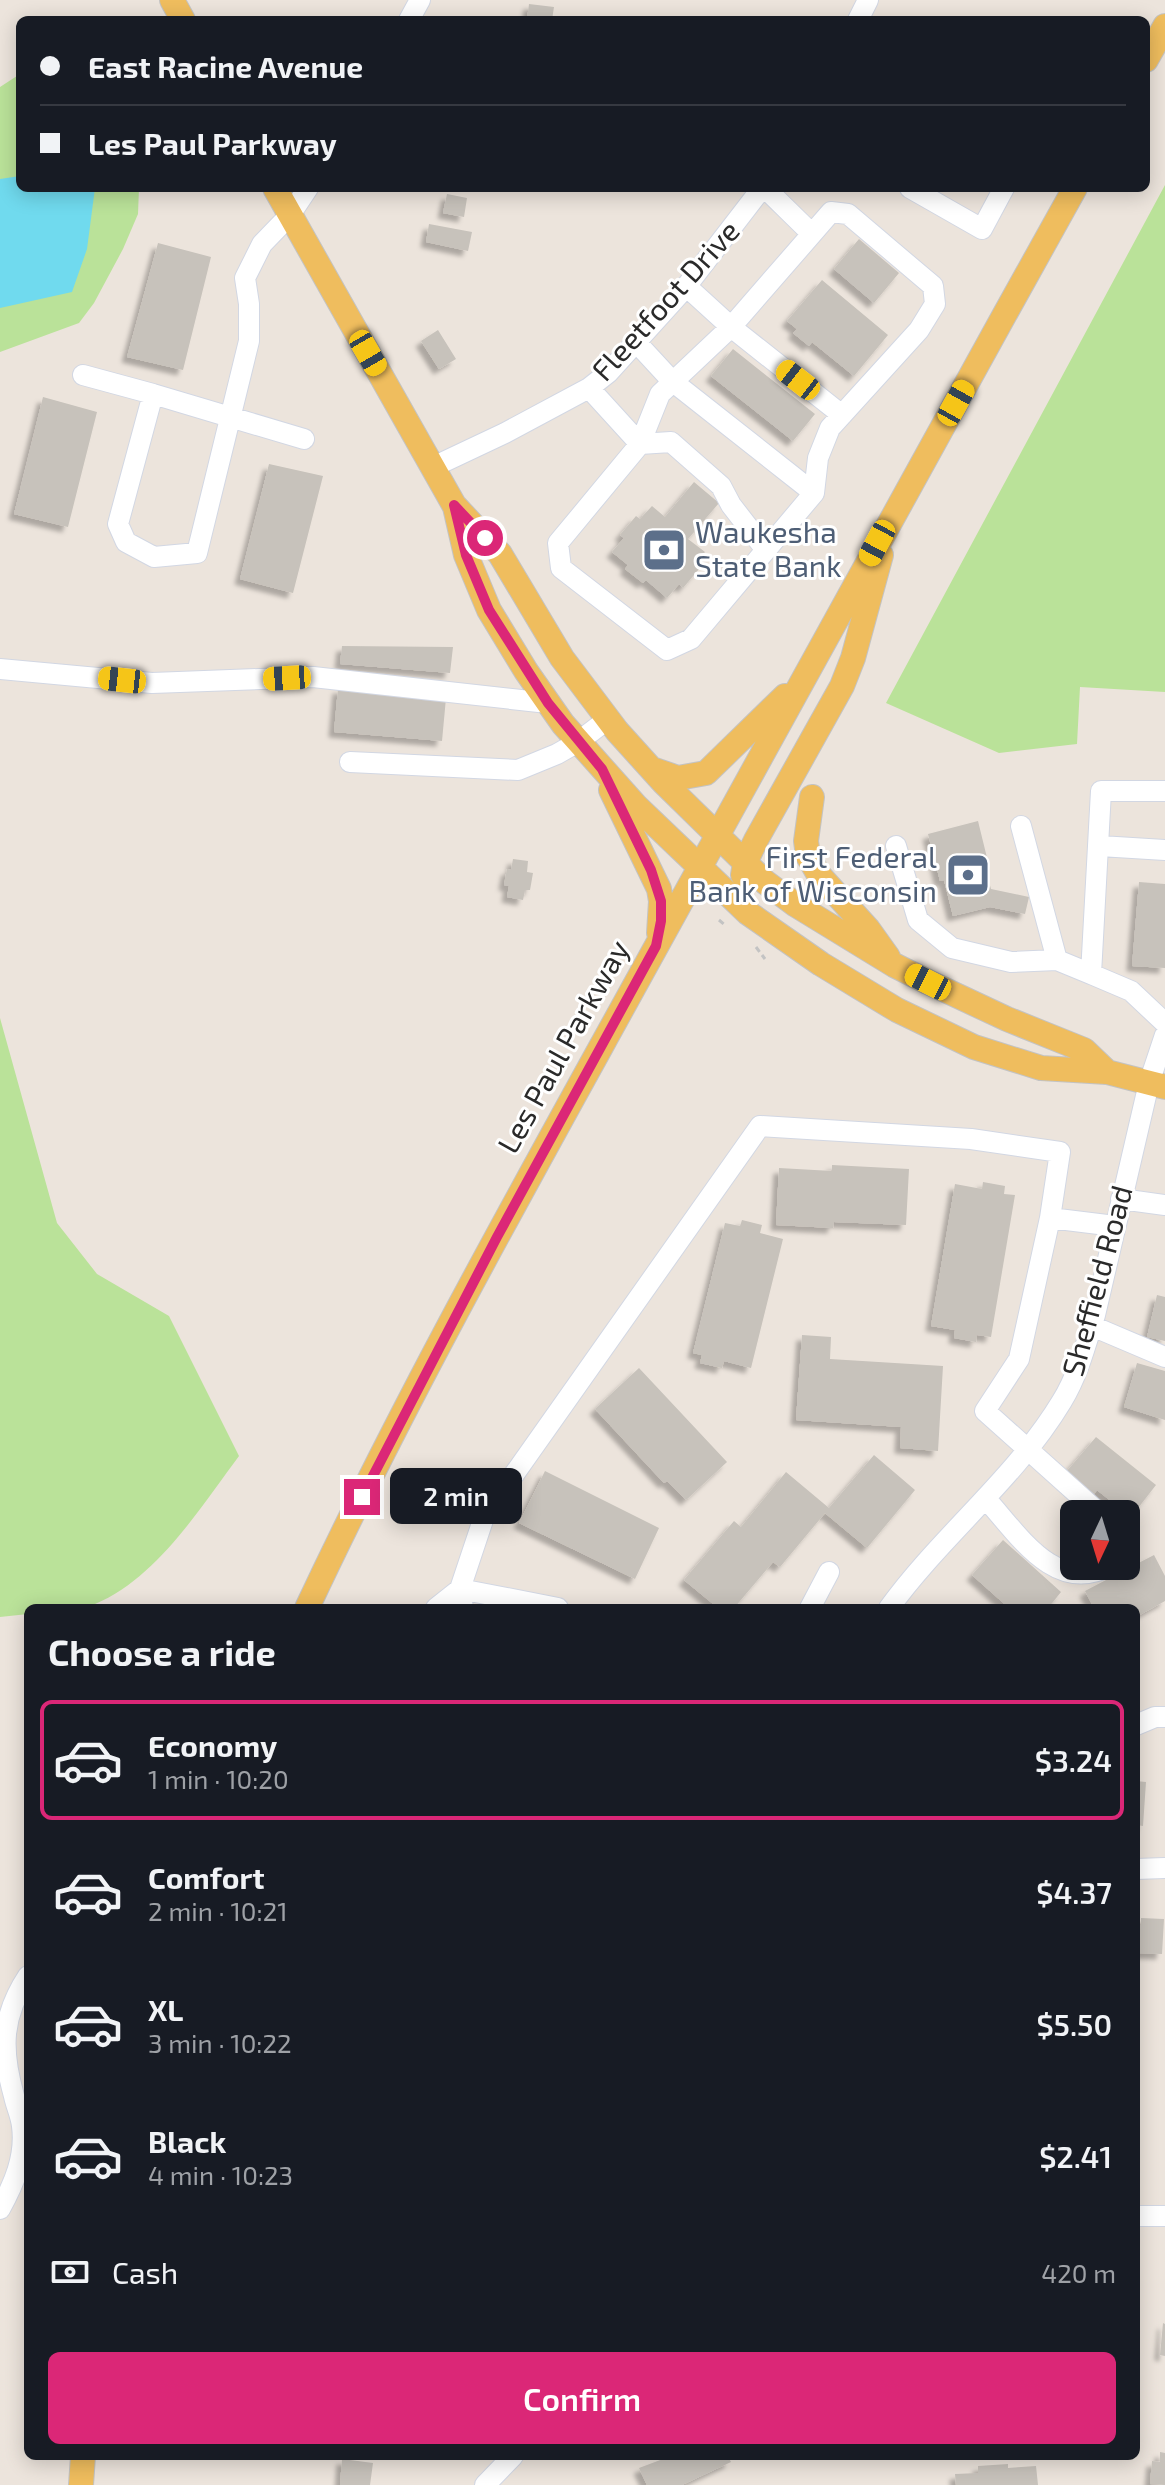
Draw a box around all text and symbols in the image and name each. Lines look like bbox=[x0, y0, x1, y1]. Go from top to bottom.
text: East Racine Avenue bbox=[88, 48, 363, 84]
text: Les Paul Parkway bbox=[88, 125, 337, 161]
street label: Fleetfoot Drive bbox=[583, 212, 746, 387]
car bbox=[346, 326, 390, 380]
car bbox=[772, 356, 824, 404]
car bbox=[934, 376, 978, 430]
place label: Waukesha State Bank bbox=[695, 513, 842, 583]
car bbox=[855, 516, 899, 570]
route start bbox=[467, 520, 503, 556]
bank icon: Waukesha State Bank bbox=[640, 526, 688, 574]
car bbox=[262, 665, 312, 691]
car bbox=[97, 666, 147, 694]
place label: First Federal Bank of Wisconsin bbox=[689, 838, 937, 908]
bank icon: First Federal Bank of Wisconsin bbox=[944, 851, 992, 899]
street label: Les Paul Parkway bbox=[489, 933, 636, 1159]
car bbox=[901, 960, 955, 1004]
street label: Sheffield Road bbox=[1053, 1181, 1139, 1380]
callout: 2 min bbox=[390, 1469, 522, 1525]
route end bbox=[344, 1479, 380, 1515]
text: 2 min bbox=[423, 1480, 489, 1511]
north arrow bbox=[1060, 1500, 1140, 1580]
map controls bbox=[1060, 1500, 1140, 1580]
text: Choose a ride bbox=[48, 1630, 276, 1673]
icon: car bbox=[52, 1724, 124, 1796]
text: Economy bbox=[148, 1727, 277, 1763]
text: $3.24 bbox=[1035, 1742, 1112, 1778]
text: 1 min · 10:20 bbox=[148, 1763, 289, 1794]
icon: car bbox=[52, 1856, 124, 1928]
text: Comfort bbox=[148, 1859, 265, 1895]
text: $4.37 bbox=[1036, 1874, 1112, 1910]
text: 2 min · 10:21 bbox=[148, 1895, 288, 1926]
icon: car bbox=[52, 1988, 124, 2060]
text: XL bbox=[148, 1991, 183, 2027]
text: $5.50 bbox=[1036, 2006, 1112, 2042]
text: 3 min · 10:22 bbox=[148, 2027, 292, 2058]
icon: car bbox=[52, 2120, 124, 2192]
text: Black bbox=[148, 2123, 226, 2159]
text: $2.41 bbox=[1039, 2138, 1112, 2174]
text: 4 min · 10:23 bbox=[148, 2159, 293, 2190]
icon: cash bbox=[48, 2250, 92, 2294]
text: Cash bbox=[112, 2254, 178, 2290]
text: 420 m bbox=[1041, 2257, 1116, 2288]
button: Confirm bbox=[48, 2352, 1116, 2444]

